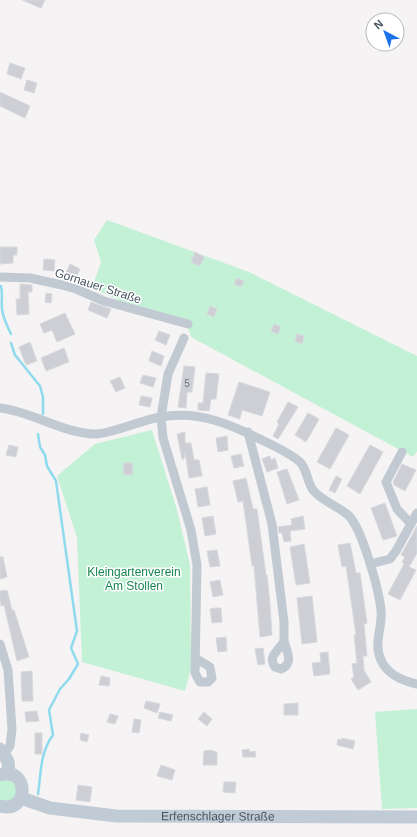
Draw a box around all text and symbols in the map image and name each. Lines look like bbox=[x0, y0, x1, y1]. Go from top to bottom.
north arrow bbox=[365, 12, 405, 52]
text: N bbox=[372, 17, 385, 32]
street label: Gornauer Straße bbox=[53, 265, 143, 307]
house number: 5 bbox=[184, 378, 190, 389]
park label: Kleingartenverein Am Stollen bbox=[87, 565, 181, 593]
street label: Erfenschlager Straße bbox=[161, 809, 275, 824]

